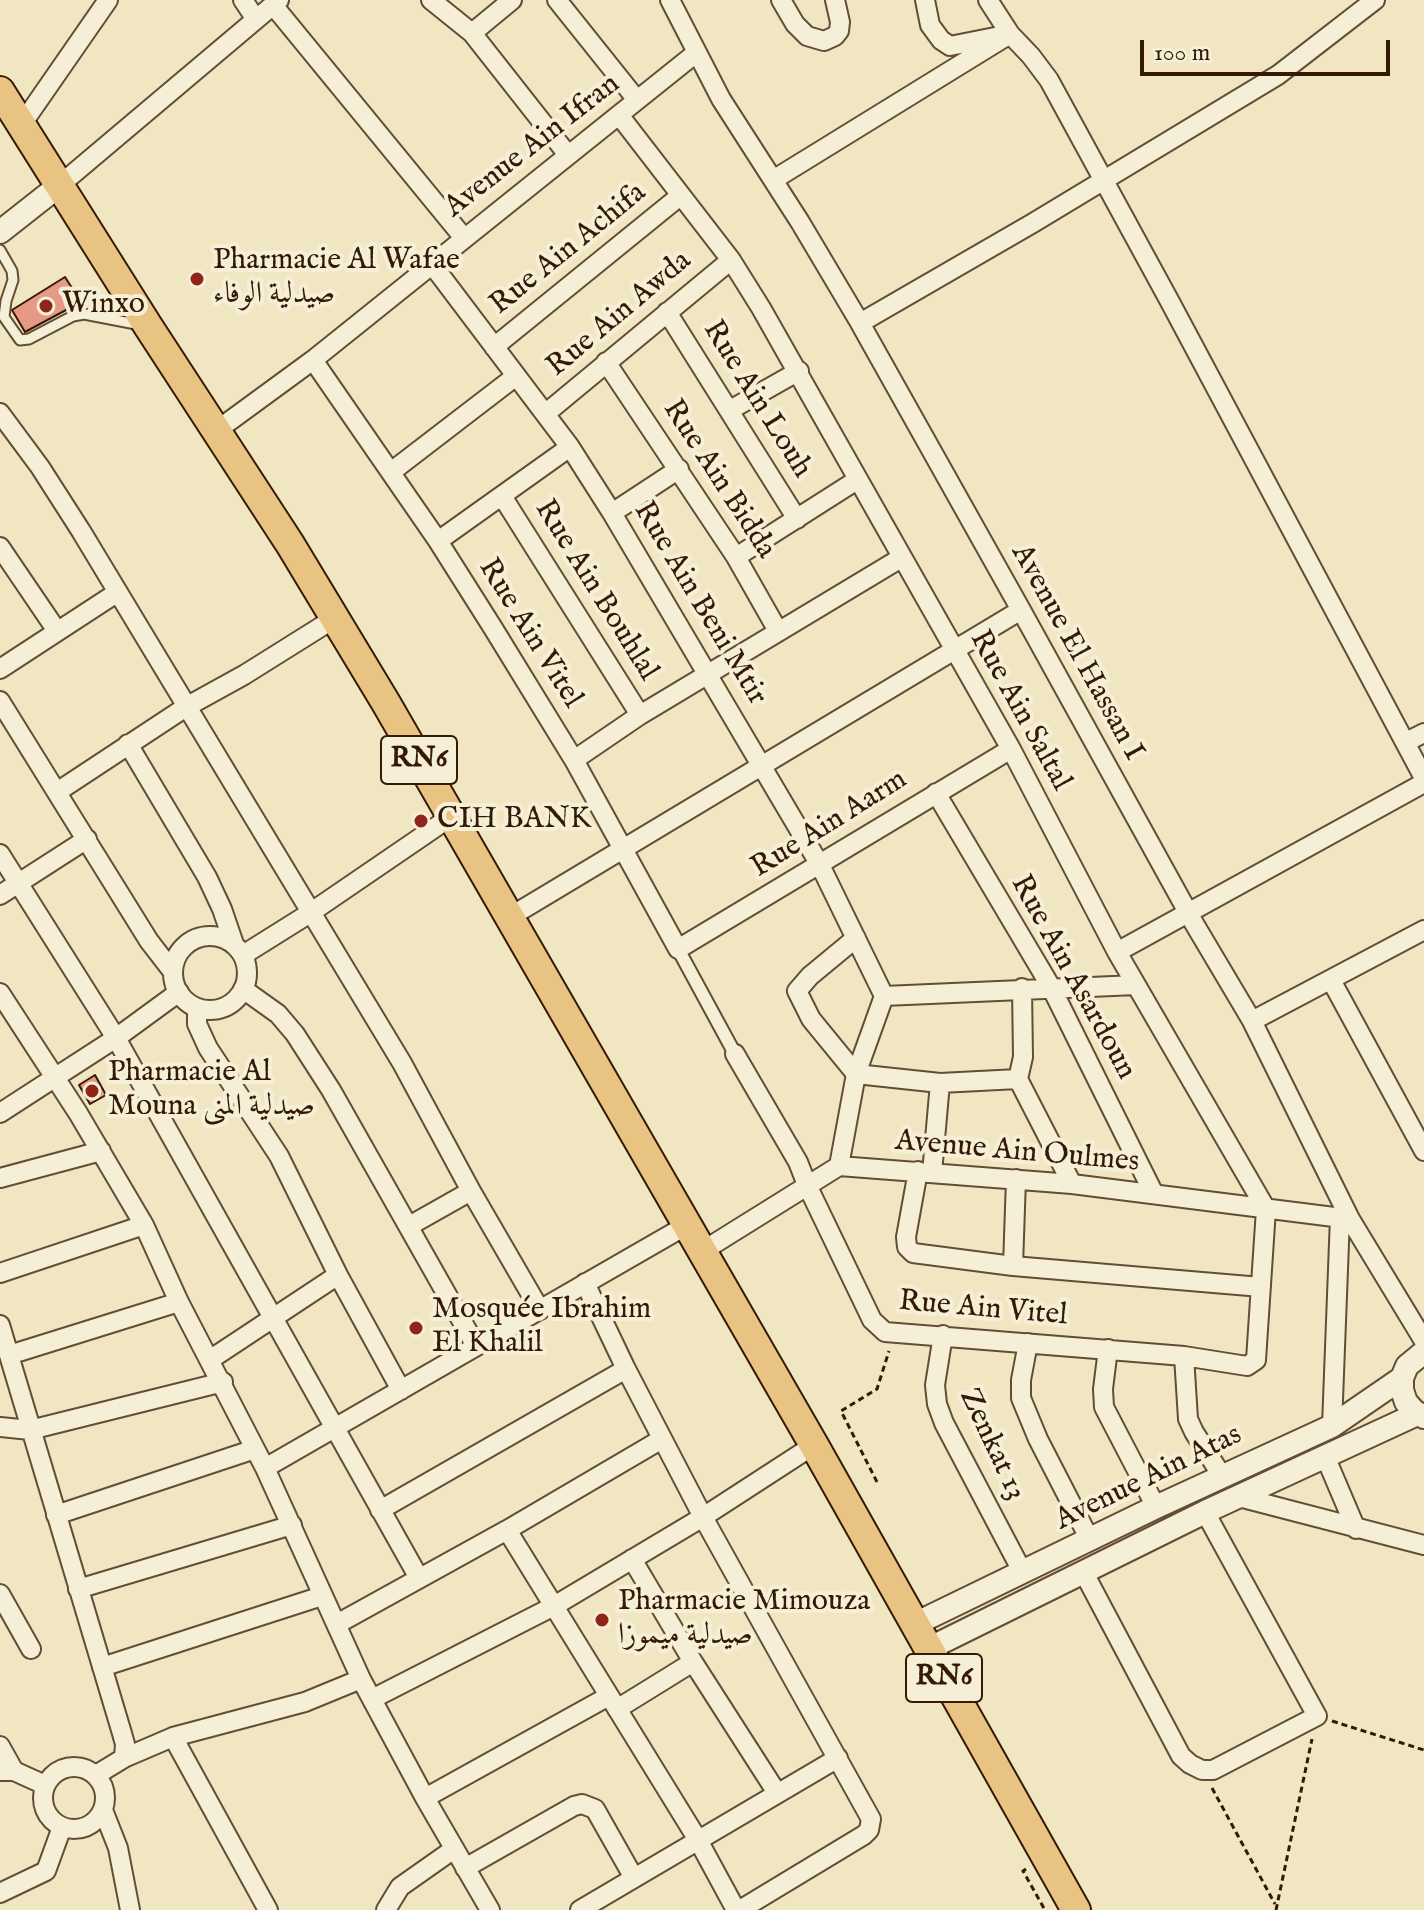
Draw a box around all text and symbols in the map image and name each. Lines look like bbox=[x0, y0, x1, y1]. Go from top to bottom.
scale bar bbox=[1144, 24, 1394, 74]
text: 100 m bbox=[1154, 38, 1210, 69]
street label: Avenue Ain Ifran bbox=[438, 67, 628, 227]
street label: Rue Ain Achifa bbox=[484, 176, 654, 324]
place label: Pharmacie Al Wafae صيدلية الوفاء bbox=[213, 244, 460, 314]
street label: Rue Ain Awda bbox=[541, 244, 699, 386]
marker: Pharmacie Al Wafae صيدلية الوفاء bbox=[188, 270, 206, 288]
place label: Winxo bbox=[62, 288, 145, 324]
marker: Winxo bbox=[37, 297, 55, 315]
street label: Rue Ain Louh bbox=[693, 315, 819, 485]
street label: Rue Ain Bidda bbox=[653, 394, 783, 566]
street label: Rue Ain Bouhlal bbox=[525, 494, 665, 688]
street label: Rue Ain Beni Mtir bbox=[624, 496, 774, 712]
street label: Avenue El Hassan I bbox=[1002, 538, 1150, 768]
street label: Rue Ain Vitel bbox=[469, 553, 589, 715]
street label: Rue Ain Saltal bbox=[960, 625, 1078, 797]
road number: RN6 bbox=[381, 736, 457, 784]
street label: Rue Ain Aarm bbox=[745, 763, 915, 887]
place label: CIH BANK bbox=[437, 803, 591, 839]
marker: CIH BANK bbox=[412, 812, 430, 830]
street label: Rue Ain Asardoun bbox=[1001, 870, 1143, 1086]
place label: Pharmacie Al Mouna صيدلية المنى bbox=[108, 1056, 315, 1126]
marker: Pharmacie Al Mouna صيدلية المنى bbox=[83, 1082, 101, 1100]
street label: Avenue Ain Oulmes bbox=[893, 1124, 1141, 1182]
street label: Rue Ain Vitel bbox=[897, 1285, 1069, 1335]
place label: Mosquée Ibrahim El Khalil bbox=[432, 1293, 651, 1364]
marker: Mosquée Ibrahim El Khalil bbox=[407, 1319, 425, 1337]
street label: Zenkat 13 bbox=[950, 1383, 1032, 1507]
street label: Avenue Ain Atas bbox=[1050, 1418, 1248, 1540]
place label: Pharmacie Mimouza صيدلية ميموزا bbox=[618, 1585, 870, 1656]
marker: Pharmacie Mimouza صيدلية ميموزا bbox=[593, 1611, 611, 1629]
road number: RN6 bbox=[906, 1654, 982, 1702]

